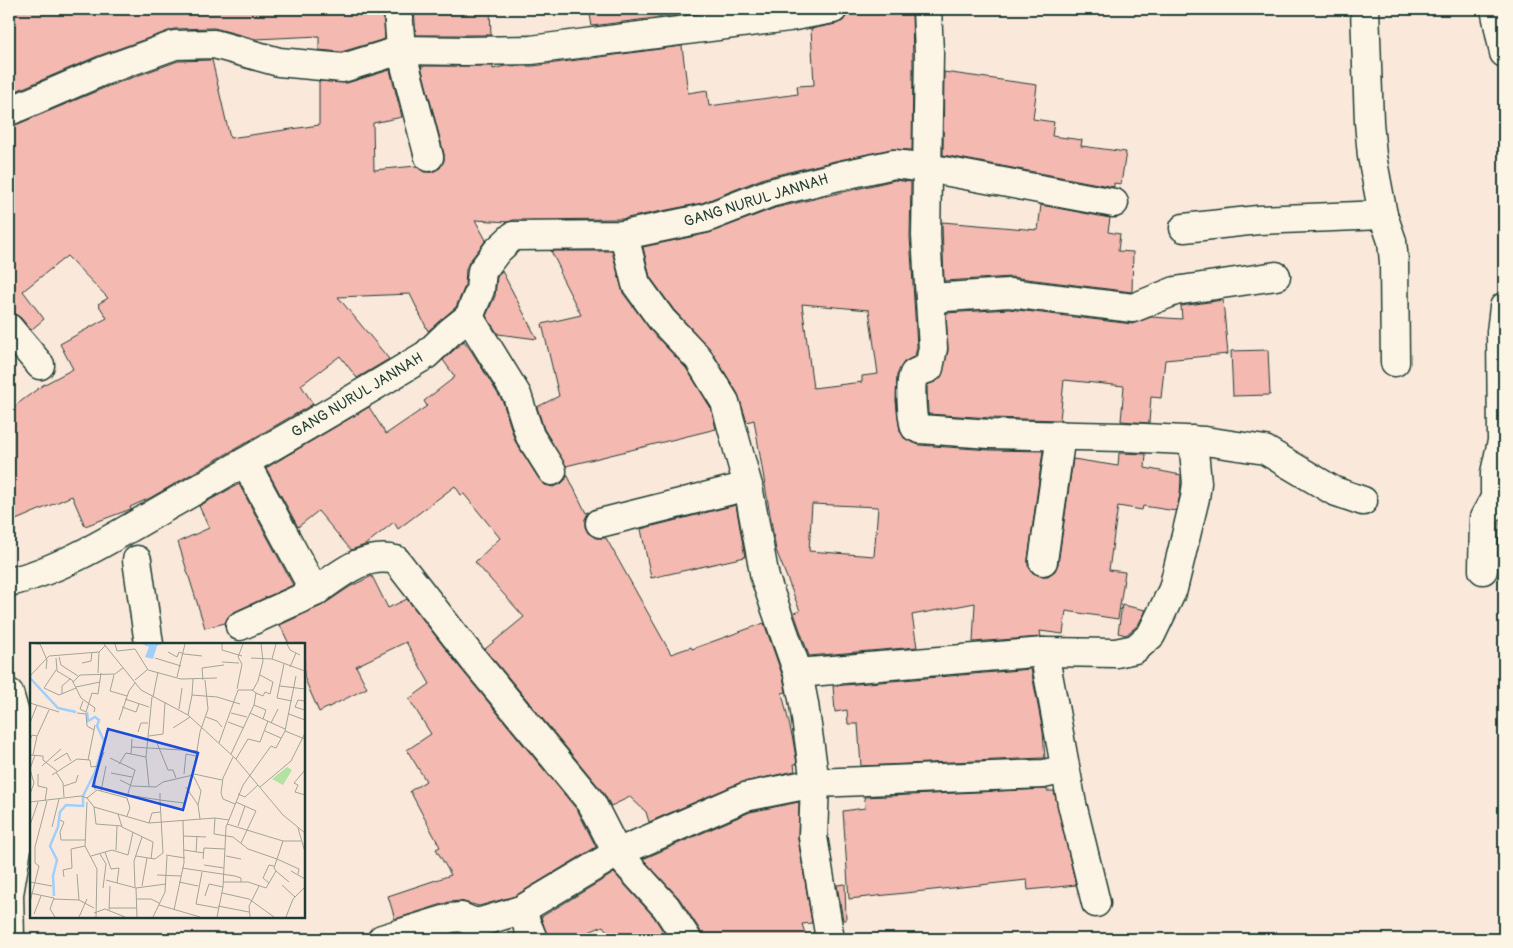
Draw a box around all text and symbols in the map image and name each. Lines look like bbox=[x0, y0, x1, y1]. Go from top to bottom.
street label: GANG NURUL JANNAH bbox=[682, 169, 831, 231]
street label: GANG NURUL JANNAH bbox=[288, 349, 426, 442]
inset map bbox=[30, 643, 305, 918]

